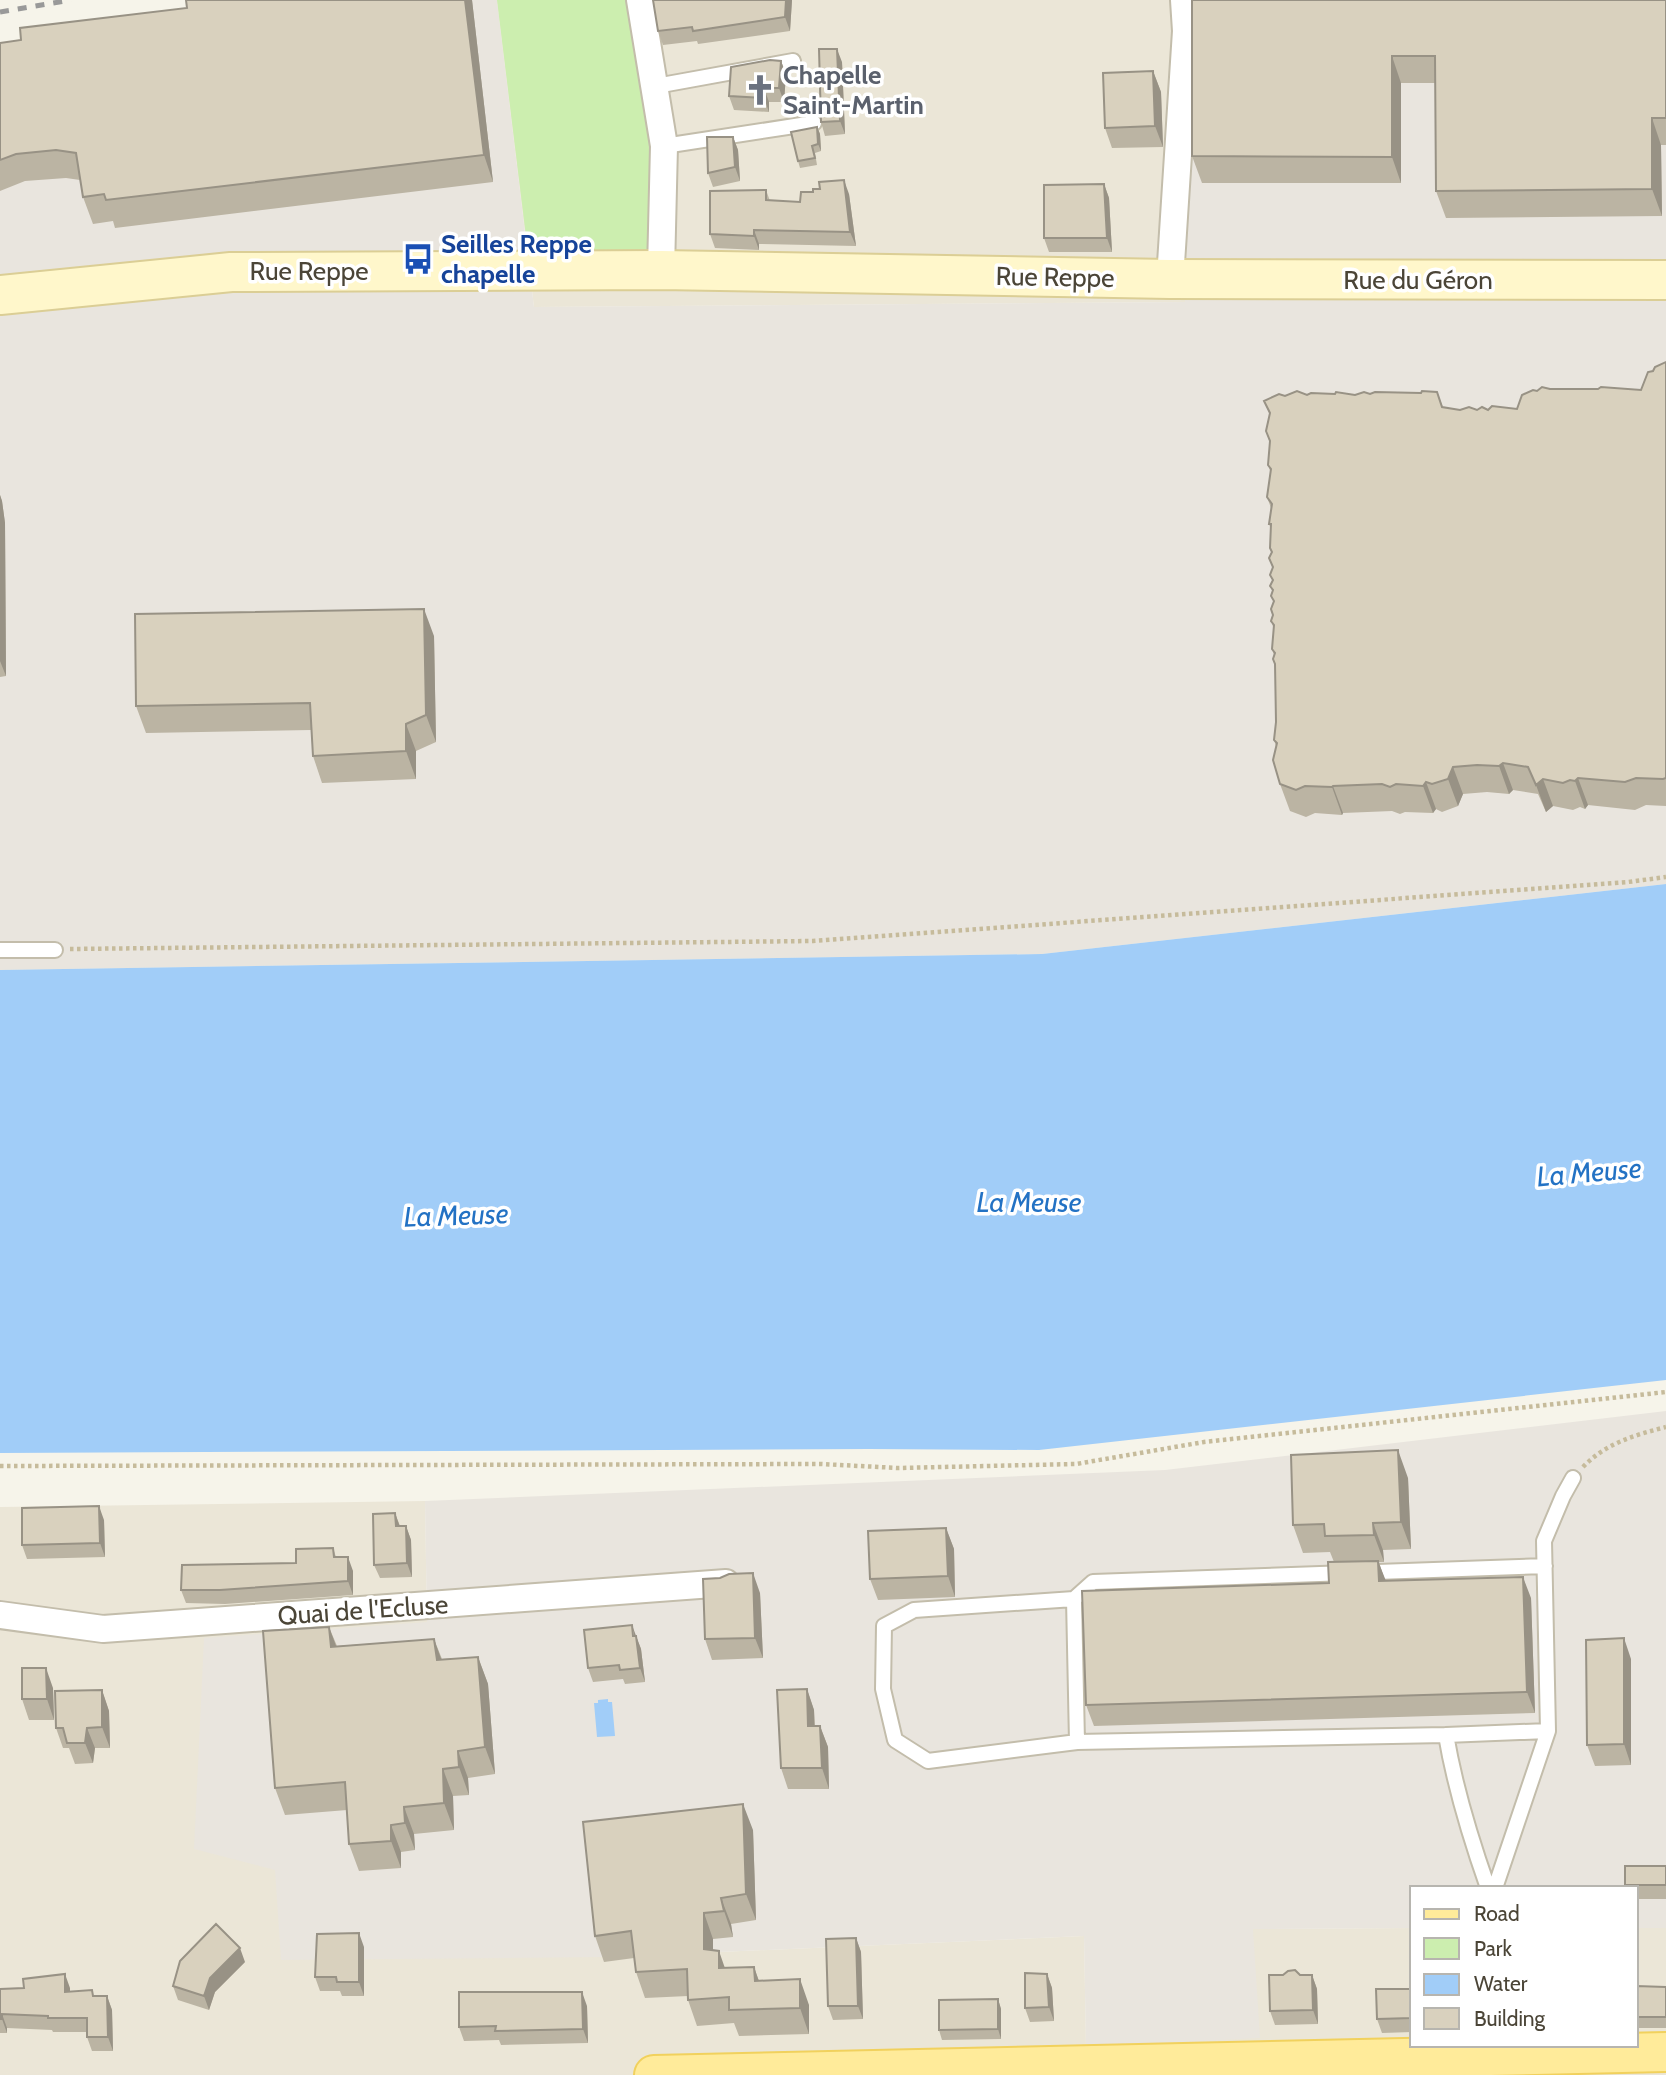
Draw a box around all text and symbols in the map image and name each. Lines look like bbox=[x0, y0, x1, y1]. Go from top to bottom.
place label: Chapelle Saint-Martin bbox=[783, 59, 924, 121]
church icon: Chapelle Saint-Martin bbox=[743, 73, 777, 107]
place label: Seilles Reppe chapelle bbox=[441, 228, 592, 290]
bus stop icon: Seilles Reppe chapelle bbox=[401, 242, 435, 276]
street label: Rue Reppe bbox=[250, 255, 368, 287]
street label: Rue Reppe bbox=[995, 260, 1115, 294]
street label: Rue du Géron bbox=[1343, 264, 1493, 296]
water label: La Meuse bbox=[1535, 1150, 1643, 1194]
water label: La Meuse bbox=[977, 1185, 1082, 1219]
water label: La Meuse bbox=[403, 1196, 509, 1234]
street label: Quai de l'Ecluse bbox=[277, 1588, 449, 1632]
legend bbox=[1410, 1886, 1638, 2047]
text: Road bbox=[1474, 1901, 1520, 1926]
text: Park bbox=[1474, 1936, 1512, 1961]
text: Water bbox=[1474, 1971, 1528, 1996]
text: Building bbox=[1474, 2006, 1546, 2031]

